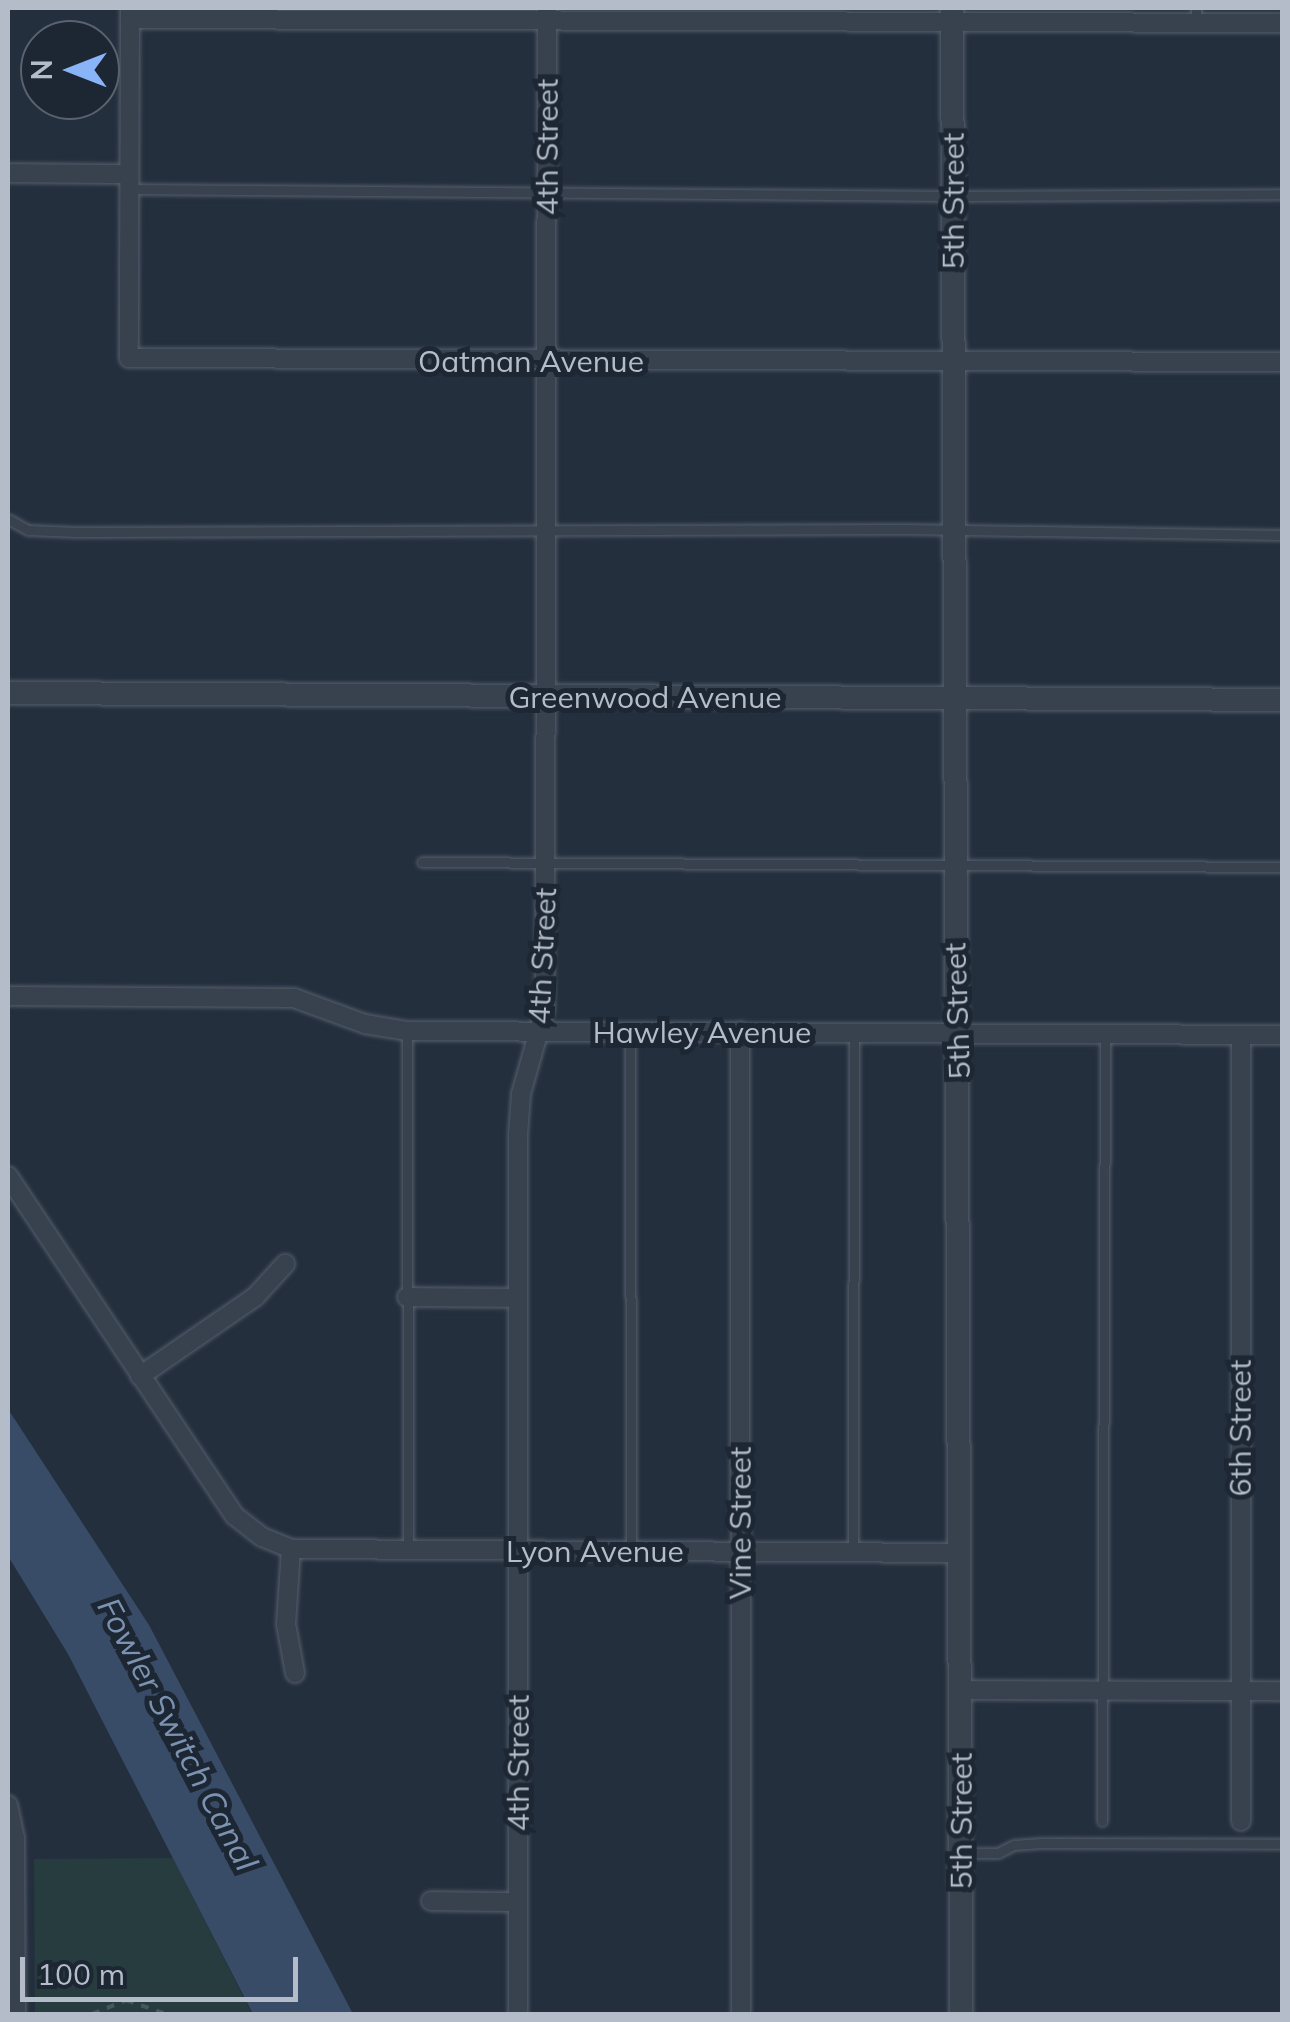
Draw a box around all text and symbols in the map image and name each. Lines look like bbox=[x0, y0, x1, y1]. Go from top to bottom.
north arrow bbox=[20, 20, 120, 120]
text: N bbox=[24, 59, 59, 81]
street label: 4th Street bbox=[529, 79, 565, 215]
street label: 5th Street bbox=[935, 133, 971, 269]
street label: Oatman Avenue bbox=[418, 343, 644, 379]
street label: Greenwood Avenue bbox=[508, 679, 782, 715]
street label: 4th Street bbox=[520, 887, 564, 1025]
street label: 5th Street bbox=[937, 942, 977, 1080]
street label: Hawley Avenue bbox=[593, 1014, 811, 1050]
street label: 6th Street bbox=[1222, 1360, 1258, 1496]
street label: Vine Street bbox=[722, 1447, 758, 1599]
street label: Lyon Avenue bbox=[506, 1533, 684, 1569]
water label: Fowler Switch Canal bbox=[90, 1591, 266, 1877]
street label: 4th Street bbox=[500, 1695, 536, 1831]
street label: 5th Street bbox=[943, 1753, 979, 1889]
scale bar bbox=[25, 1937, 302, 1999]
text: 100 m bbox=[37, 1955, 125, 1993]

